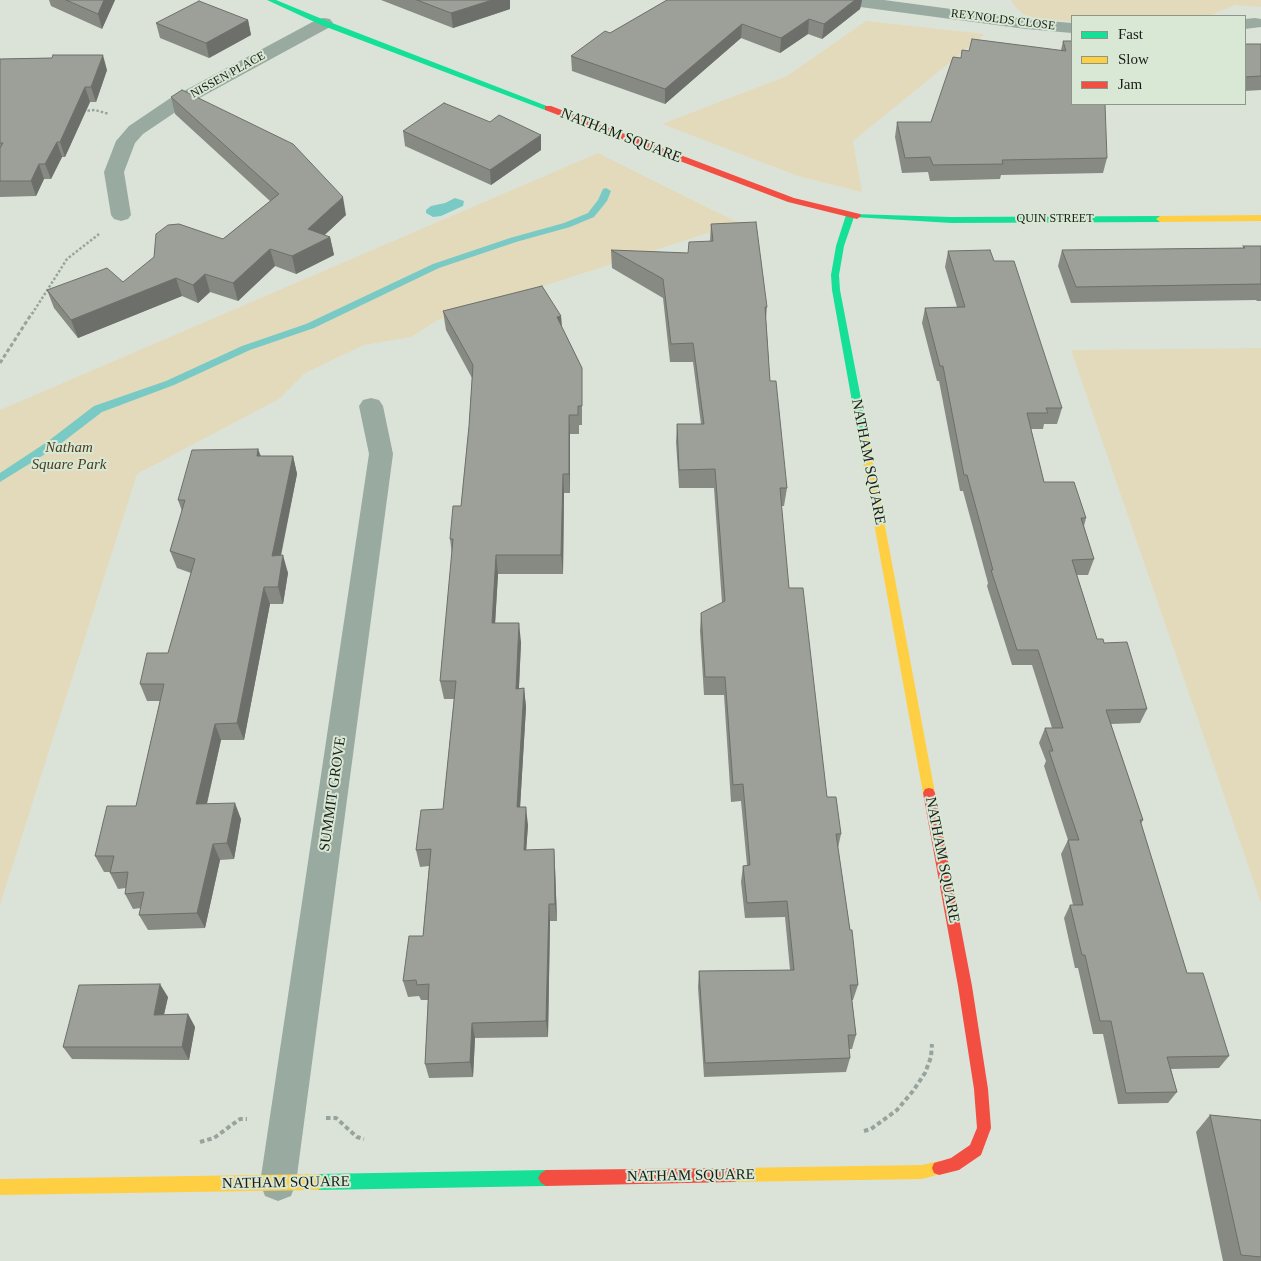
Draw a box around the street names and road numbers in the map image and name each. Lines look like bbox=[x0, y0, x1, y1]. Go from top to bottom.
street label: REYNOLDS CLOSE bbox=[950, 6, 1056, 34]
street label: NISSEN PLACE bbox=[188, 49, 268, 101]
street label: NATHAM SQUARE bbox=[558, 105, 684, 167]
street label: QUIN STREET bbox=[1017, 212, 1093, 226]
street label: NATHAM SQUARE bbox=[847, 397, 889, 527]
street label: SUMMIT GROVE bbox=[316, 736, 350, 852]
street label: NATHAM SQUARE bbox=[921, 795, 963, 925]
street label: NATHAM SQUARE bbox=[627, 1166, 755, 1186]
street label: NATHAM SQUARE bbox=[222, 1173, 350, 1193]

